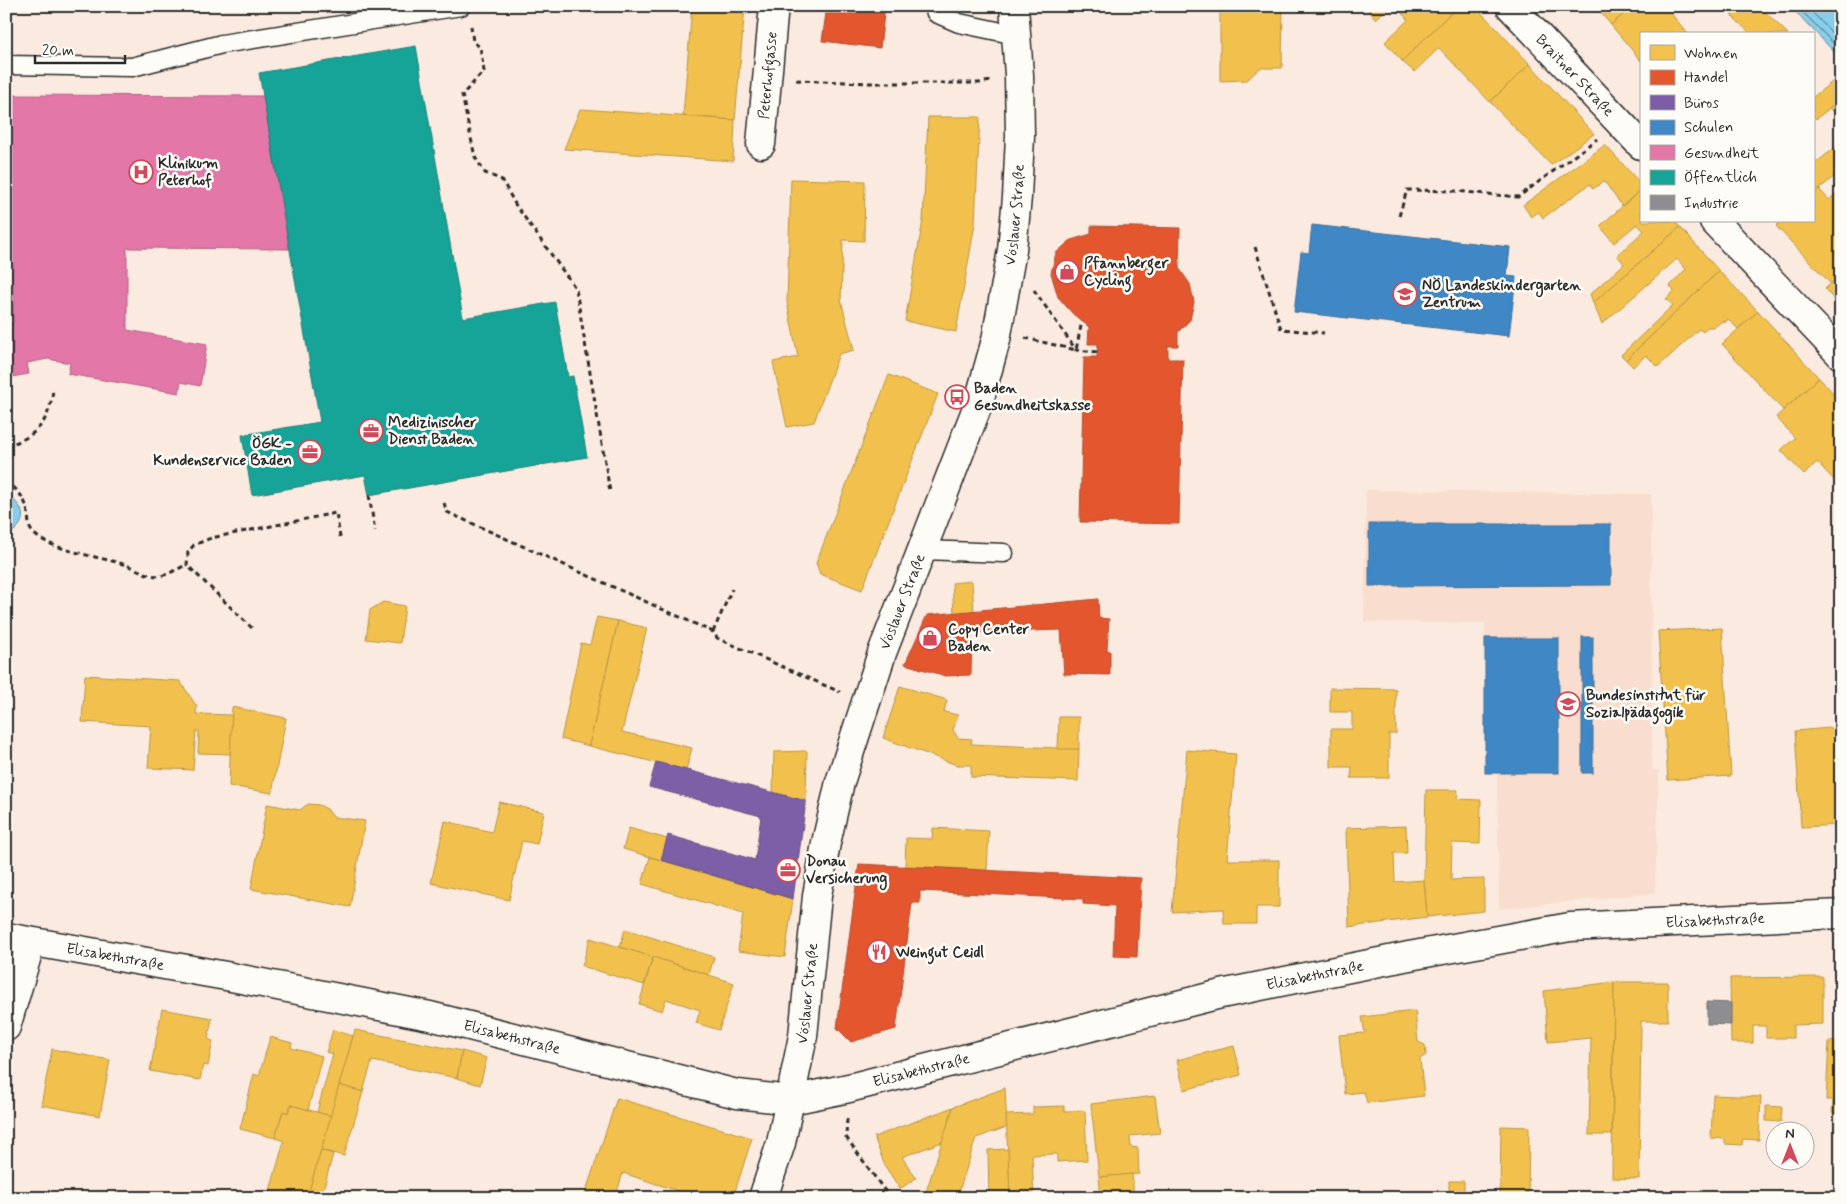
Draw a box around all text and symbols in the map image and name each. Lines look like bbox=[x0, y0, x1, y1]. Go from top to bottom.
street label: Braitner Straße bbox=[1531, 30, 1618, 121]
street label: Peterhofgasse bbox=[754, 31, 783, 120]
scale bar bbox=[35, 32, 125, 64]
legend bbox=[1640, 32, 1814, 222]
text: 20 m bbox=[42, 41, 74, 61]
text: Wohnen bbox=[1684, 44, 1738, 64]
text: Handel bbox=[1684, 68, 1728, 88]
text: Büros bbox=[1684, 94, 1719, 114]
text: Schulen bbox=[1684, 118, 1734, 138]
text: Gesundheit bbox=[1684, 144, 1759, 164]
place label: Klinikum Peterhof bbox=[158, 154, 218, 191]
hospital icon: Klinikum Peterhof bbox=[128, 159, 154, 185]
street label: Vöslauer Straße bbox=[1000, 164, 1030, 267]
text: Öffentlich bbox=[1684, 168, 1757, 188]
text: Industrie bbox=[1684, 194, 1739, 214]
place label: Pfannberger Cycling bbox=[1084, 254, 1169, 293]
shop icon: Pfannberger Cycling bbox=[1054, 259, 1080, 285]
place label: NÖ Landeskindergarten Zentrum bbox=[1422, 276, 1581, 313]
school or university icon: NÖ Landeskindergarten Zentrum bbox=[1392, 281, 1418, 307]
place label: Baden Gesundheitskasse bbox=[974, 379, 1091, 416]
bus stop icon: Baden Gesundheitskasse bbox=[944, 384, 970, 410]
place label: Medizinischer Dienst Baden bbox=[388, 413, 477, 450]
office icon: Medizinischer Dienst Baden bbox=[358, 418, 384, 444]
place label: ÖGK - Kundenservice Baden bbox=[153, 434, 292, 471]
office icon: ÖGK - Kundenservice Baden bbox=[297, 439, 323, 465]
street label: Vöslauer Straße bbox=[875, 551, 930, 653]
place label: Copy Center Baden bbox=[948, 620, 1030, 657]
shop icon: Copy Center Baden bbox=[917, 625, 943, 651]
place label: Bundesinstitut für Sozialpädagogik bbox=[1586, 686, 1706, 725]
school or university icon: Bundesinstitut für Sozialpädagogik bbox=[1555, 691, 1581, 717]
place label: Donau Versicherung bbox=[806, 852, 887, 891]
office icon: Donau Versicherung bbox=[775, 857, 801, 883]
street label: Elisabethstraße bbox=[1665, 909, 1765, 933]
street label: Elisabethstraße bbox=[65, 939, 166, 976]
restaurant icon: Weingut Ceidl bbox=[866, 939, 892, 965]
street label: Vöslauer Straße bbox=[793, 942, 823, 1046]
place label: Weingut Ceidl bbox=[895, 943, 984, 965]
street label: Elisabethstraße bbox=[1264, 956, 1366, 996]
street label: Elisabethstraße bbox=[461, 1016, 562, 1060]
street label: Elisabethstraße bbox=[871, 1049, 972, 1093]
north arrow bbox=[1764, 1122, 1814, 1172]
text: N bbox=[1785, 1125, 1795, 1143]

